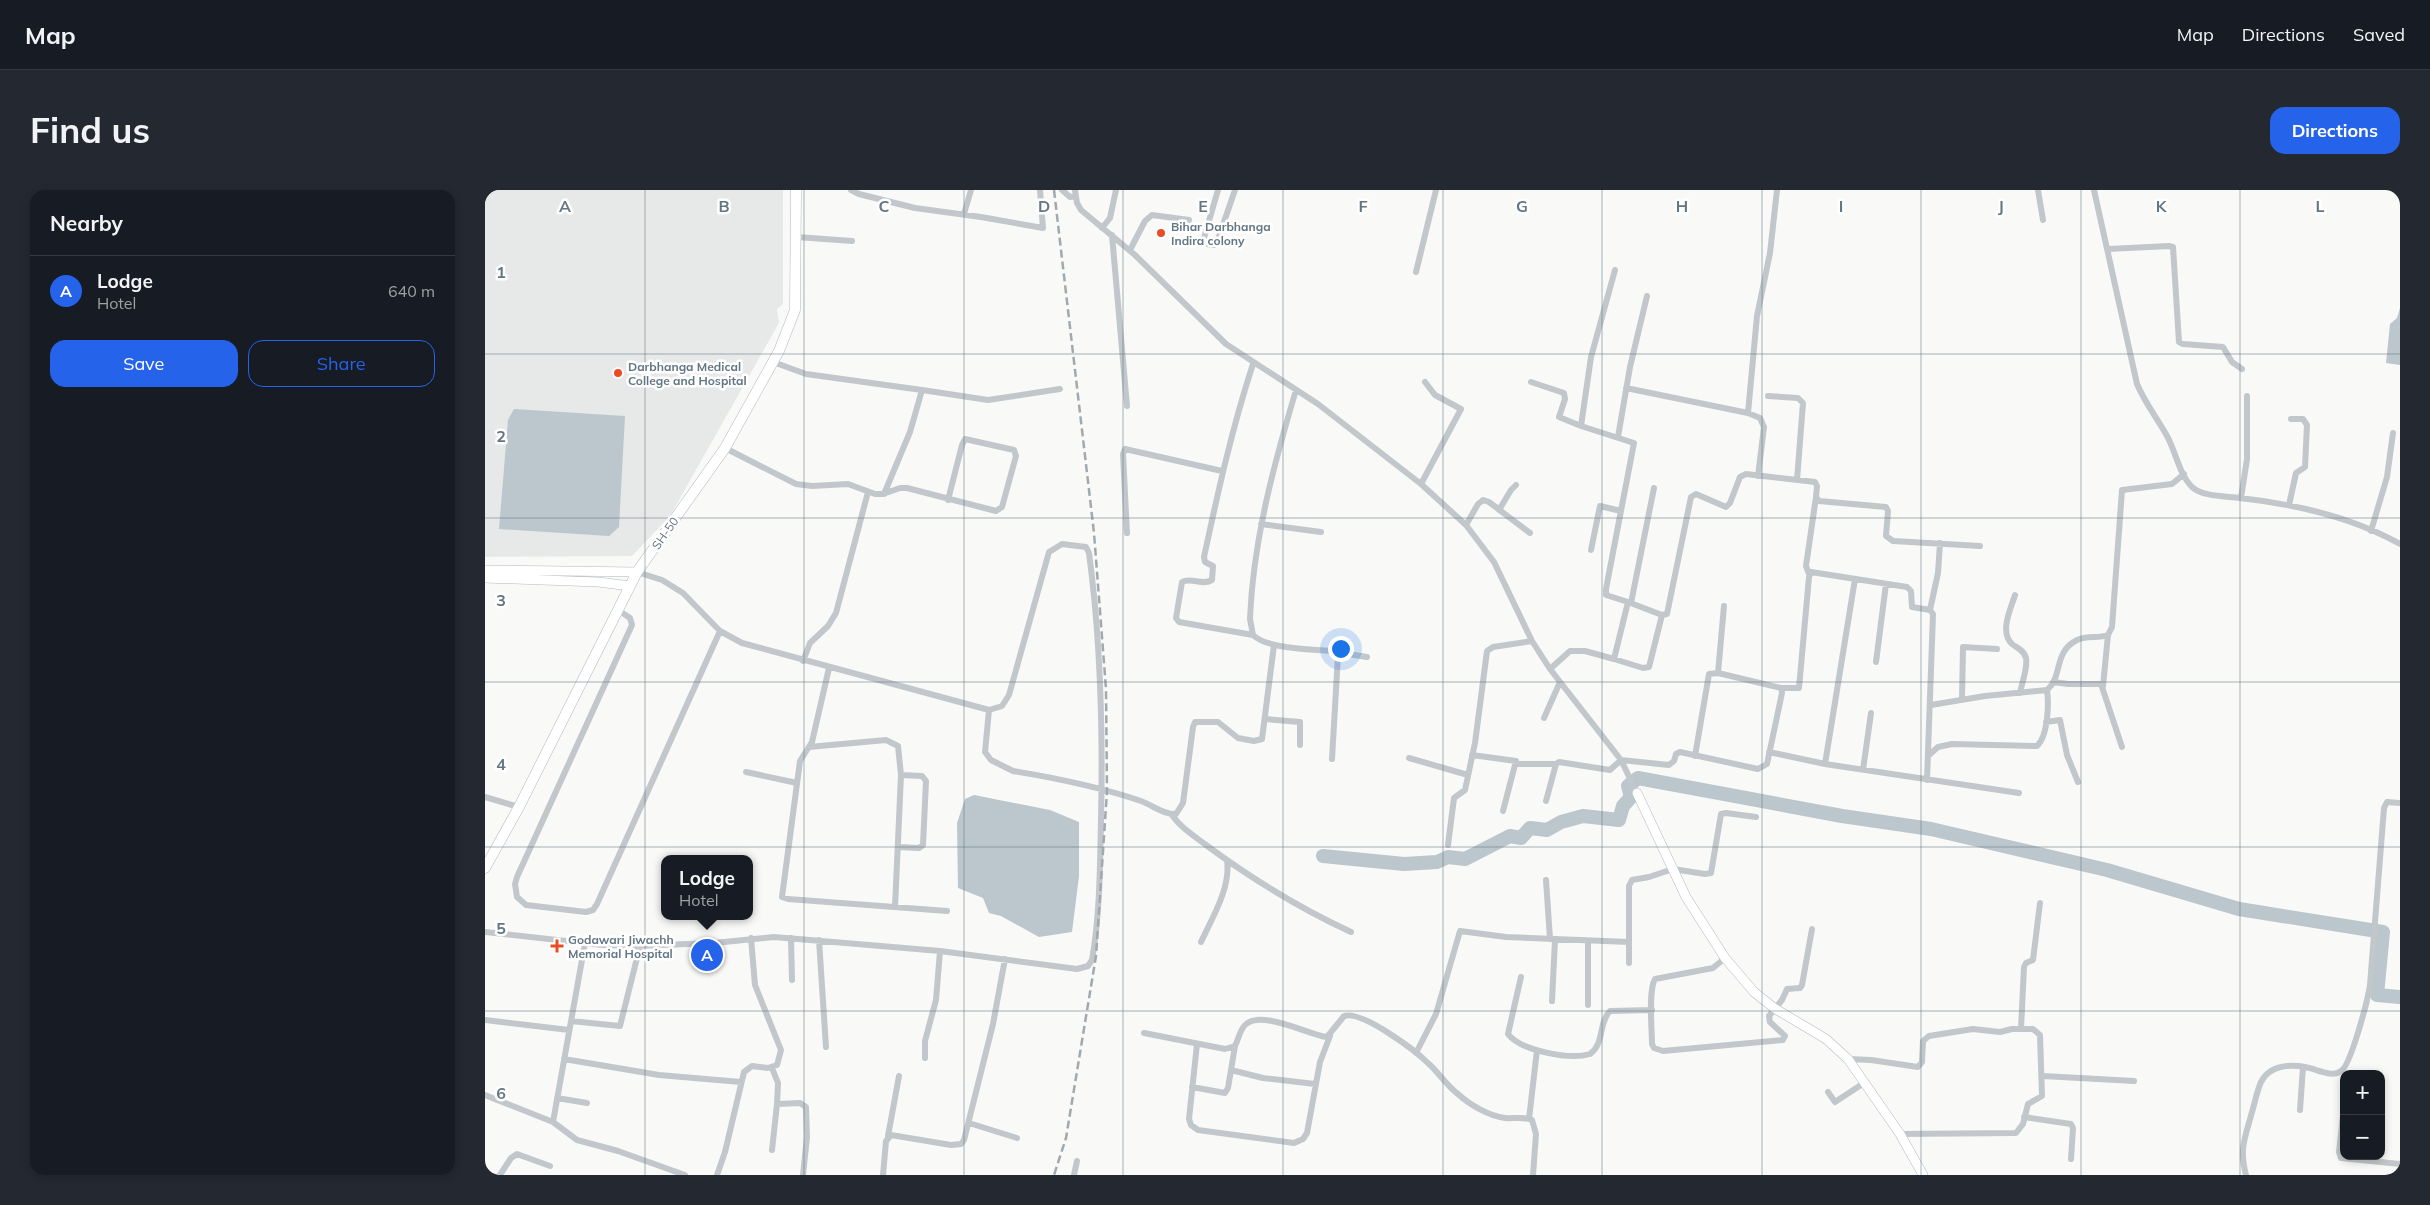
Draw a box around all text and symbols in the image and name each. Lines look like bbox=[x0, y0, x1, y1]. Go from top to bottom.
text: Map bbox=[25, 20, 76, 50]
text: Map bbox=[2177, 23, 2214, 46]
text: Directions bbox=[2242, 23, 2325, 46]
text: Saved bbox=[2353, 23, 2405, 46]
button: Directions bbox=[2270, 107, 2400, 154]
text: Find us bbox=[30, 108, 150, 152]
text: A bbox=[559, 196, 571, 216]
text: B bbox=[718, 196, 730, 216]
text: C bbox=[879, 196, 890, 216]
text: D bbox=[1038, 196, 1050, 216]
text: E bbox=[1198, 196, 1208, 216]
text: F bbox=[1358, 196, 1368, 216]
text: G bbox=[1516, 196, 1528, 216]
text: H bbox=[1676, 196, 1688, 216]
text: I bbox=[1839, 196, 1843, 216]
text: J bbox=[1998, 196, 2004, 216]
text: K bbox=[2156, 196, 2168, 216]
text: L bbox=[2316, 196, 2325, 216]
text: Nearby bbox=[50, 210, 123, 236]
place label: Bihar Darbhanga Indira colony bbox=[1171, 219, 1271, 248]
marker: Bihar Darbhanga Indira colony bbox=[1155, 227, 1167, 239]
text: 1 bbox=[496, 262, 506, 282]
text: Lodge bbox=[97, 269, 153, 293]
text: A bbox=[60, 281, 72, 301]
text: 640 m bbox=[388, 281, 435, 301]
text: Hotel bbox=[97, 293, 136, 313]
button: Save bbox=[50, 340, 238, 387]
button: Share bbox=[248, 340, 435, 387]
place label: Darbhanga Medical College and Hospital bbox=[628, 359, 747, 388]
marker: Darbhanga Medical College and Hospital bbox=[612, 367, 624, 379]
text: 2 bbox=[496, 426, 506, 446]
street label: SH-50 bbox=[648, 514, 682, 552]
text: 3 bbox=[496, 590, 506, 610]
your location bbox=[1328, 636, 1354, 662]
text: 4 bbox=[496, 754, 506, 774]
popup bbox=[661, 855, 753, 920]
text: Lodge bbox=[679, 866, 735, 890]
text: Hotel bbox=[679, 890, 718, 910]
text: 5 bbox=[496, 918, 506, 938]
place label: Godawari Jiwachh Memorial Hospital bbox=[568, 932, 674, 961]
pin: A bbox=[691, 936, 723, 974]
marker: Godawari Jiwachh Memorial Hospital bbox=[550, 939, 564, 953]
map controls bbox=[2340, 1070, 2385, 1160]
button: + bbox=[2340, 1070, 2385, 1115]
text: 6 bbox=[496, 1083, 506, 1103]
button: − bbox=[2340, 1115, 2385, 1160]

